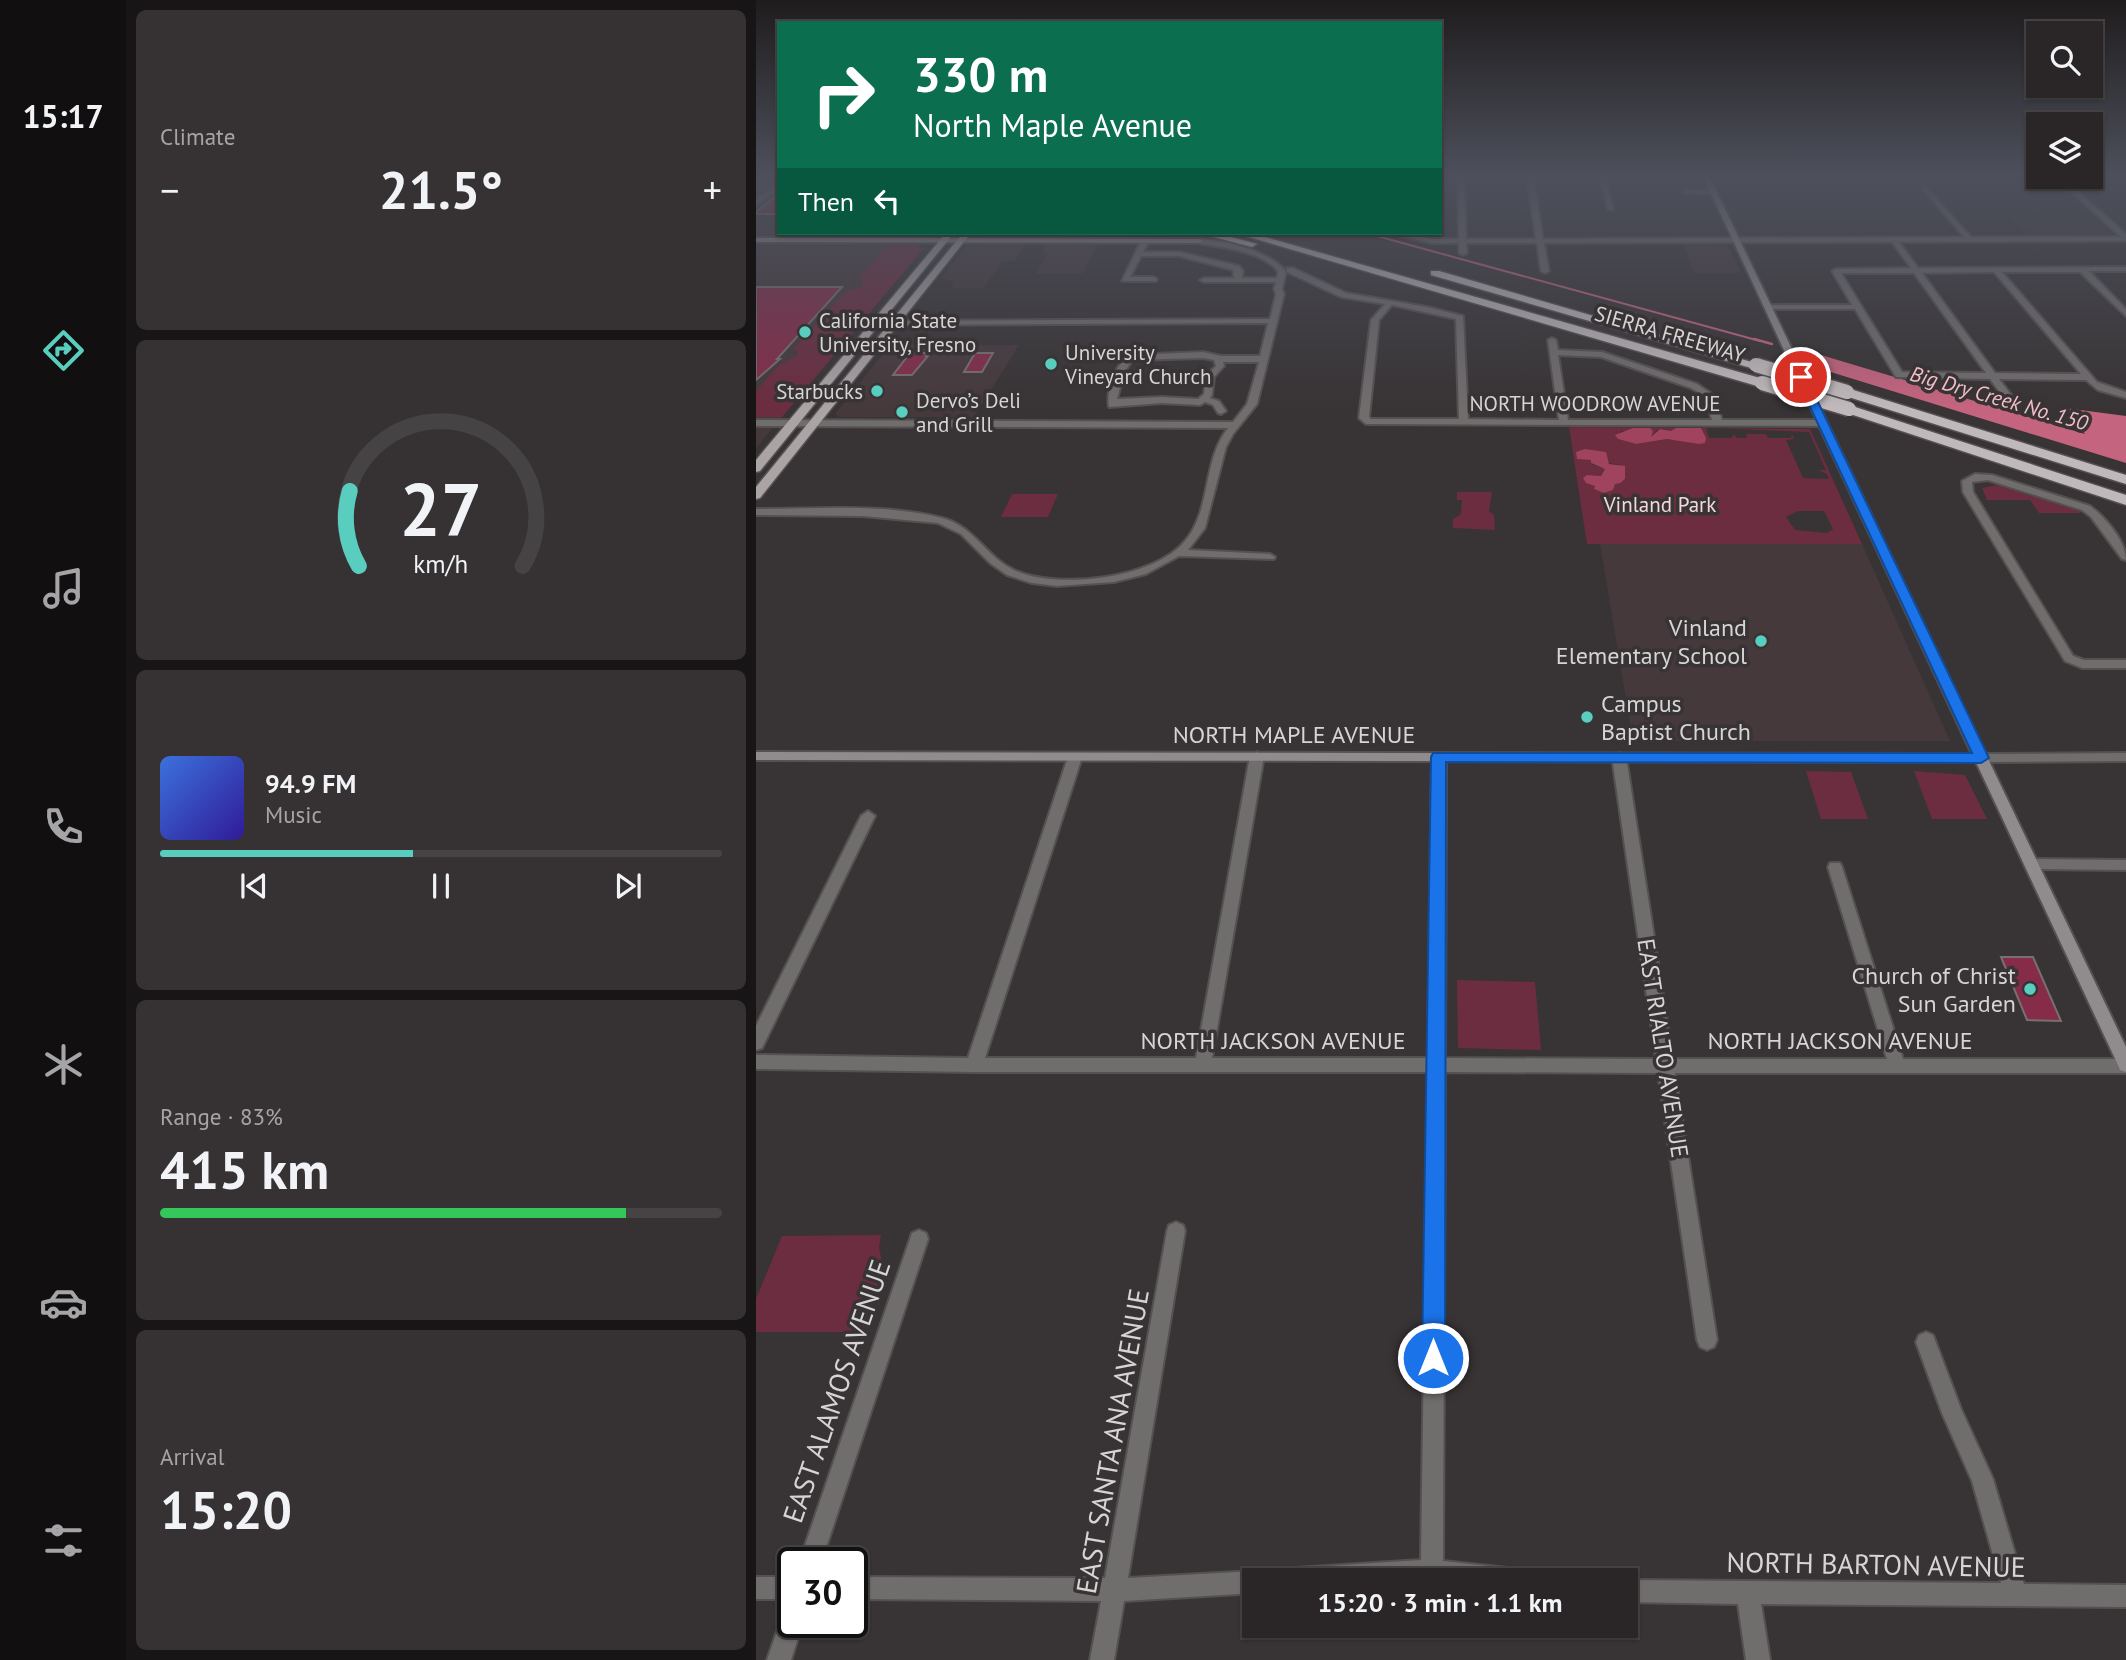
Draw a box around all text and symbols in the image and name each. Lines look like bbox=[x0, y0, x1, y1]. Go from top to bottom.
map controls bbox=[2026, 21, 2103, 189]
button: search bbox=[2026, 21, 2103, 98]
text: 330 m bbox=[913, 42, 1048, 106]
icon: right bbox=[798, 49, 889, 140]
text: 15:17 bbox=[22, 95, 104, 137]
text: North Maple Avenue bbox=[913, 104, 1192, 146]
button: layers bbox=[2026, 112, 2103, 189]
text: Climate bbox=[160, 122, 235, 151]
text: 21.5° bbox=[379, 156, 503, 223]
text: − bbox=[160, 165, 179, 214]
text: + bbox=[703, 165, 722, 214]
icon: left bbox=[868, 182, 906, 220]
text: Then bbox=[798, 185, 854, 218]
street label: SIERRA FREEWAY bbox=[1592, 300, 1749, 368]
place label: California State University, Fresno bbox=[819, 307, 976, 358]
marker: California State University, Fresno bbox=[797, 324, 813, 340]
icon: directions bbox=[39, 326, 88, 375]
place label: University Vineyard Church bbox=[1064, 339, 1211, 390]
pin bbox=[1771, 347, 1831, 407]
marker: University Vineyard Church bbox=[1043, 356, 1059, 372]
icon: arrive bbox=[1782, 358, 1820, 396]
water label: Big Dry Creek No. 150 bbox=[1907, 360, 2092, 437]
place label: Starbucks bbox=[776, 378, 863, 405]
marker: Starbucks bbox=[869, 383, 885, 399]
place label: Dervo’s Deli and Grill bbox=[916, 387, 1021, 438]
street label: NORTH WOODROW AVENUE bbox=[1469, 390, 1721, 417]
marker: Dervo’s Deli and Grill bbox=[894, 404, 910, 420]
text: 27 bbox=[400, 462, 482, 556]
park label: Vinland Park bbox=[1603, 491, 1716, 518]
text: km/h bbox=[414, 548, 468, 580]
icon: music bbox=[39, 564, 88, 613]
place label: Vinland Elementary School bbox=[1556, 612, 1747, 671]
marker: Vinland Elementary School bbox=[1753, 633, 1769, 649]
place label: Campus Baptist Church bbox=[1601, 688, 1751, 747]
marker: Campus Baptist Church bbox=[1579, 709, 1595, 725]
street label: NORTH MAPLE AVENUE bbox=[1173, 719, 1415, 750]
text: 94.9 FM bbox=[265, 767, 356, 800]
text: Music bbox=[265, 800, 322, 829]
icon: phone bbox=[39, 802, 88, 851]
icon: previous bbox=[235, 867, 273, 905]
icon: pause bbox=[422, 867, 460, 905]
icon: next bbox=[609, 867, 647, 905]
street label: EAST RIALTO AVENUE bbox=[1630, 936, 1696, 1160]
place label: Church of Christ Sun Garden bbox=[1851, 960, 2016, 1019]
marker: Church of Christ Sun Garden bbox=[2022, 981, 2038, 997]
street label: NORTH JACKSON AVENUE bbox=[1140, 1025, 1406, 1056]
street label: NORTH JACKSON AVENUE bbox=[1707, 1025, 1973, 1056]
icon: climate bbox=[39, 1040, 88, 1089]
text: Range · 83% bbox=[160, 1102, 283, 1131]
text: 415 km bbox=[160, 1136, 329, 1203]
street label: EAST ALAMOS AVENUE bbox=[774, 1255, 898, 1527]
icon: car bbox=[39, 1278, 88, 1327]
street label: EAST SANTA ANA AVENUE bbox=[1067, 1286, 1157, 1596]
position arrow bbox=[1396, 1321, 1470, 1395]
text: Arrival bbox=[160, 1442, 224, 1471]
text: 15:20 bbox=[160, 1476, 292, 1543]
icon: filters bbox=[39, 1516, 88, 1565]
street label: NORTH BARTON AVENUE bbox=[1726, 1543, 2026, 1585]
speed limit sign: 30 bbox=[777, 1547, 868, 1638]
text: 15:20 · 3 min · 1.1 km bbox=[1318, 1586, 1563, 1619]

